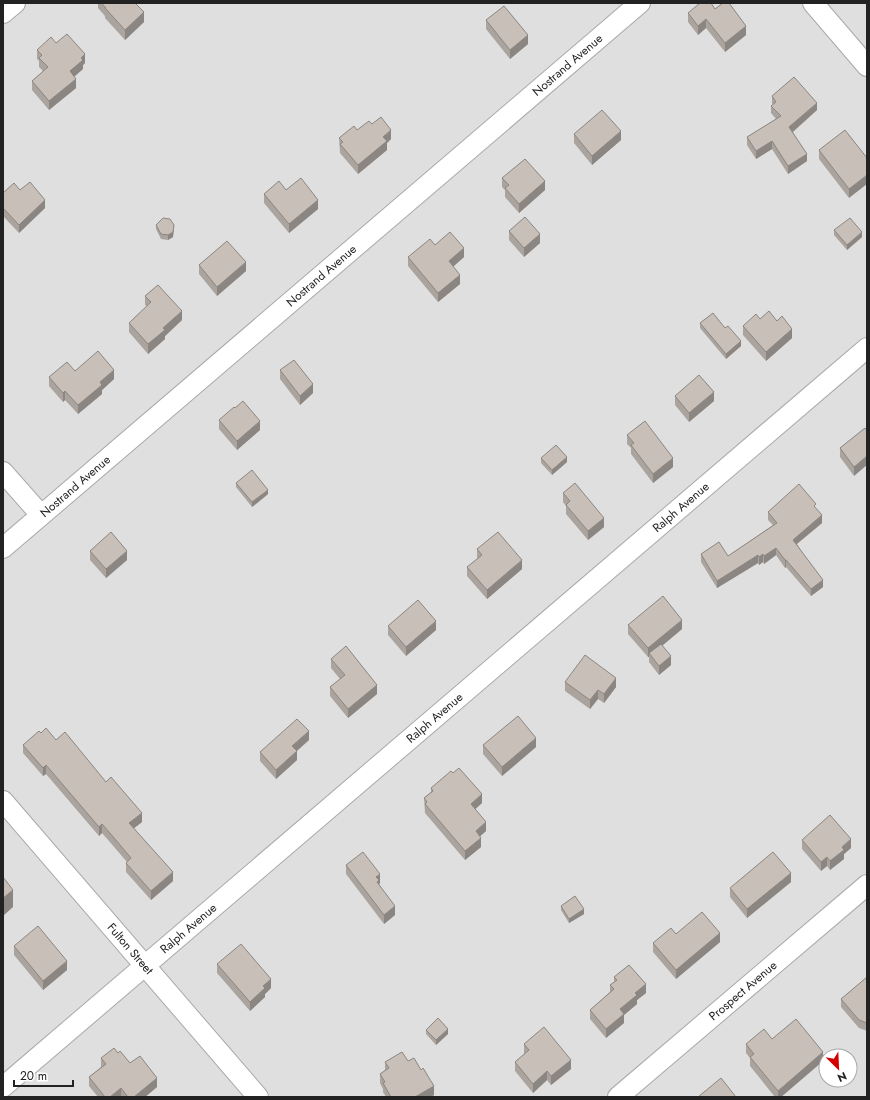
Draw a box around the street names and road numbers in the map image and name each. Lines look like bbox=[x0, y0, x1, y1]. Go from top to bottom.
street label: Nostrand Avenue bbox=[528, 30, 607, 100]
street label: Nostrand Avenue bbox=[282, 240, 361, 311]
street label: Nostrand Avenue bbox=[36, 451, 114, 522]
street label: Ralph Avenue bbox=[649, 478, 713, 537]
street label: Ralph Avenue bbox=[402, 688, 467, 747]
street label: Ralph Avenue bbox=[156, 899, 221, 958]
street label: Fulton Street bbox=[103, 919, 158, 979]
street label: Prospect Avenue bbox=[705, 956, 781, 1025]

